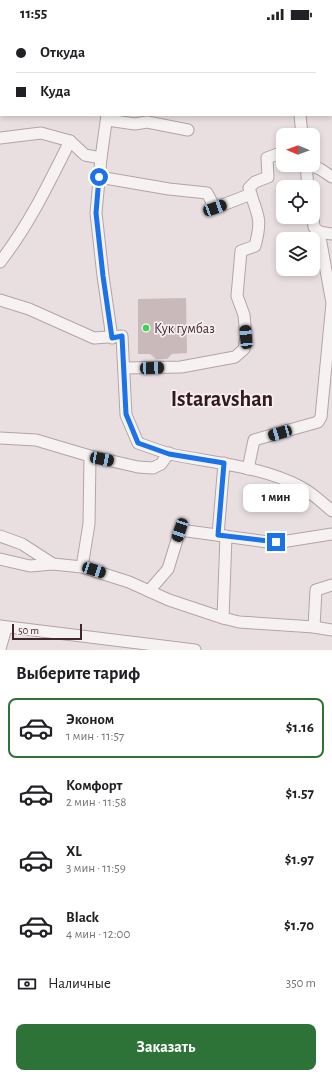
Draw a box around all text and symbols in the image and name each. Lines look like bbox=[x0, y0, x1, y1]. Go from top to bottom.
text: 11:55 bbox=[20, 6, 47, 21]
text: Откуда bbox=[40, 45, 85, 60]
text: Куда bbox=[40, 84, 71, 99]
north arrow bbox=[276, 128, 320, 172]
map controls bbox=[276, 128, 320, 276]
route start bbox=[90, 168, 108, 186]
button: locate bbox=[276, 180, 320, 224]
car bbox=[202, 198, 228, 218]
button: layers bbox=[276, 232, 320, 276]
place label: Кук гумбаз bbox=[154, 322, 215, 336]
marker: Кук гумбаз bbox=[141, 323, 151, 333]
car bbox=[239, 325, 253, 349]
car bbox=[140, 362, 164, 374]
district label: Istaravshan bbox=[171, 388, 273, 410]
car bbox=[267, 424, 293, 442]
car bbox=[89, 451, 115, 467]
callout: 1 мин bbox=[243, 484, 309, 512]
text: 1 мин bbox=[262, 491, 291, 504]
car bbox=[171, 517, 189, 543]
route end bbox=[267, 533, 285, 551]
car bbox=[81, 561, 107, 579]
scale bar bbox=[12, 622, 82, 641]
text: 50 m bbox=[18, 625, 39, 636]
text: Выберите тариф bbox=[16, 665, 140, 683]
icon: car bbox=[18, 710, 54, 746]
text: Эконом bbox=[66, 712, 114, 727]
text: $1.16 bbox=[286, 720, 314, 735]
text: 1 мин · 11:57 bbox=[66, 730, 124, 743]
icon: car bbox=[18, 776, 54, 812]
text: Комфорт bbox=[66, 778, 122, 793]
text: $1.57 bbox=[285, 786, 314, 801]
text: 2 мин · 11:58 bbox=[66, 796, 126, 809]
icon: car bbox=[18, 842, 54, 878]
text: XL bbox=[66, 844, 82, 859]
text: $1.97 bbox=[285, 852, 314, 867]
text: 3 мин · 11:59 bbox=[66, 862, 126, 875]
icon: car bbox=[18, 908, 54, 944]
text: Black bbox=[66, 910, 99, 925]
text: $1.70 bbox=[284, 918, 314, 933]
text: 4 мин · 12:00 bbox=[66, 928, 130, 941]
icon: cash bbox=[16, 973, 38, 995]
text: Наличные bbox=[48, 976, 111, 991]
text: 350 m bbox=[286, 977, 316, 990]
button: Заказать bbox=[16, 1024, 316, 1070]

